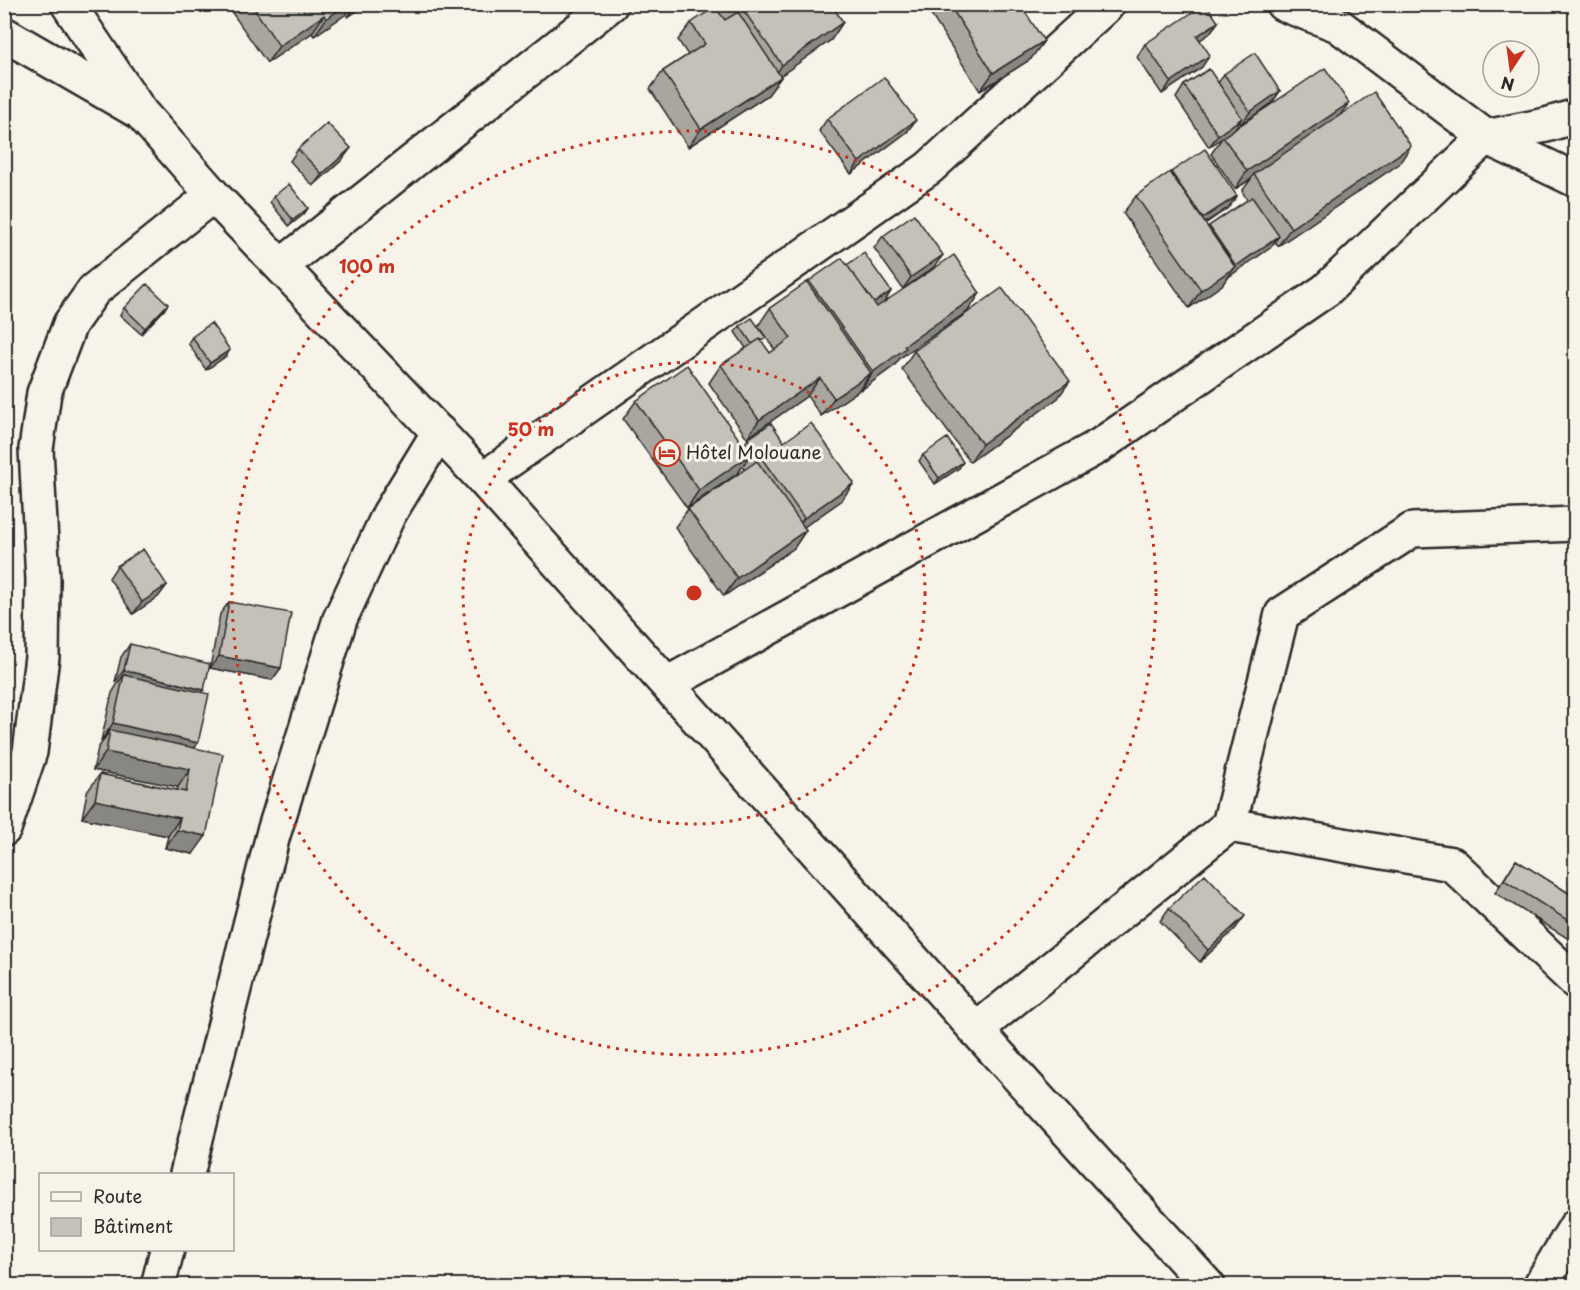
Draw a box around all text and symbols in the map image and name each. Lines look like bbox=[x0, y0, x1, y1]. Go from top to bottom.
north arrow bbox=[1481, 39, 1541, 99]
text: N bbox=[1499, 71, 1516, 98]
text: 100 m bbox=[339, 252, 395, 279]
text: 50 m bbox=[508, 415, 554, 442]
hotel icon: Hôtel Molouane bbox=[652, 438, 682, 468]
place label: Hôtel Molouane bbox=[686, 438, 822, 465]
centre of rings bbox=[684, 583, 704, 603]
legend bbox=[39, 1173, 234, 1251]
text: Route bbox=[93, 1182, 143, 1209]
text: Bâtiment bbox=[93, 1212, 173, 1239]

